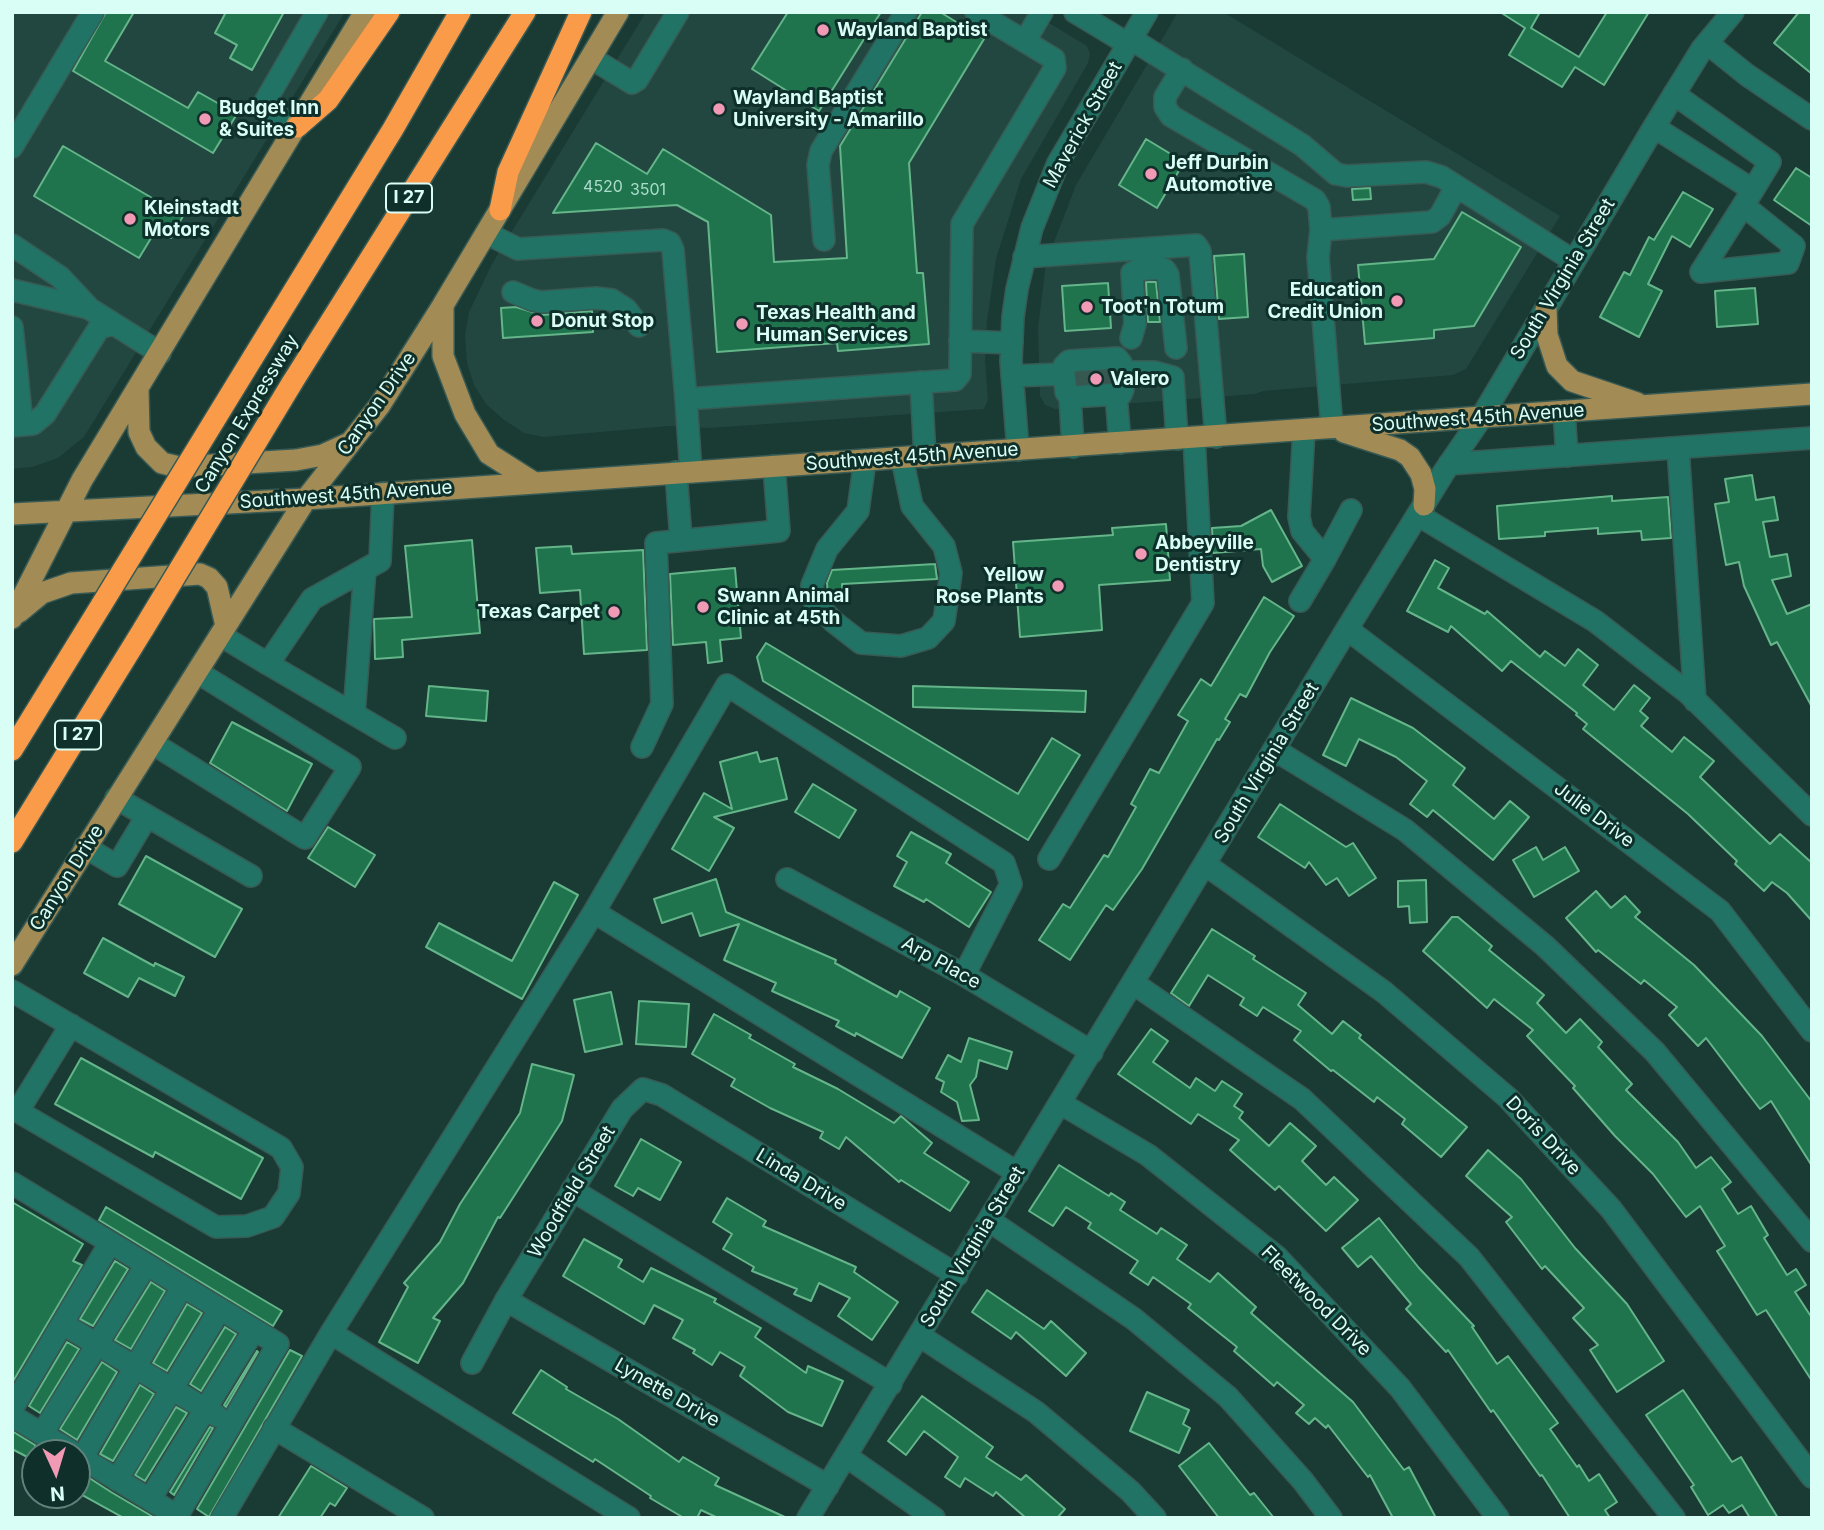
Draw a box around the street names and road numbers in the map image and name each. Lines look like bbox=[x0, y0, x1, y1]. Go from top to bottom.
street label: Maverick Street bbox=[1039, 58, 1127, 192]
road number: I 27 bbox=[386, 183, 432, 212]
street label: South Virginia Street bbox=[1506, 194, 1620, 364]
street label: Canyon Expressway bbox=[190, 330, 304, 498]
street label: Canyon Drive bbox=[333, 348, 421, 460]
street label: Southwest 45th Avenue bbox=[1371, 399, 1585, 437]
street label: Southwest 45th Avenue bbox=[805, 438, 1019, 476]
street label: Southwest 45th Avenue bbox=[239, 476, 453, 514]
street label: South Virginia Street bbox=[1210, 678, 1324, 848]
road number: I 27 bbox=[55, 720, 101, 750]
street label: Julie Drive bbox=[1549, 777, 1639, 853]
street label: Canyon Drive bbox=[25, 821, 109, 935]
street label: Arp Place bbox=[897, 932, 985, 994]
street label: Doris Drive bbox=[1501, 1092, 1585, 1180]
street label: Woodfield Street bbox=[524, 1122, 620, 1262]
street label: Linda Drive bbox=[752, 1144, 850, 1216]
street label: South Virginia Street bbox=[916, 1162, 1030, 1332]
street label: Fleetwood Drive bbox=[1256, 1241, 1376, 1361]
street label: Lynette Drive bbox=[610, 1354, 724, 1432]

